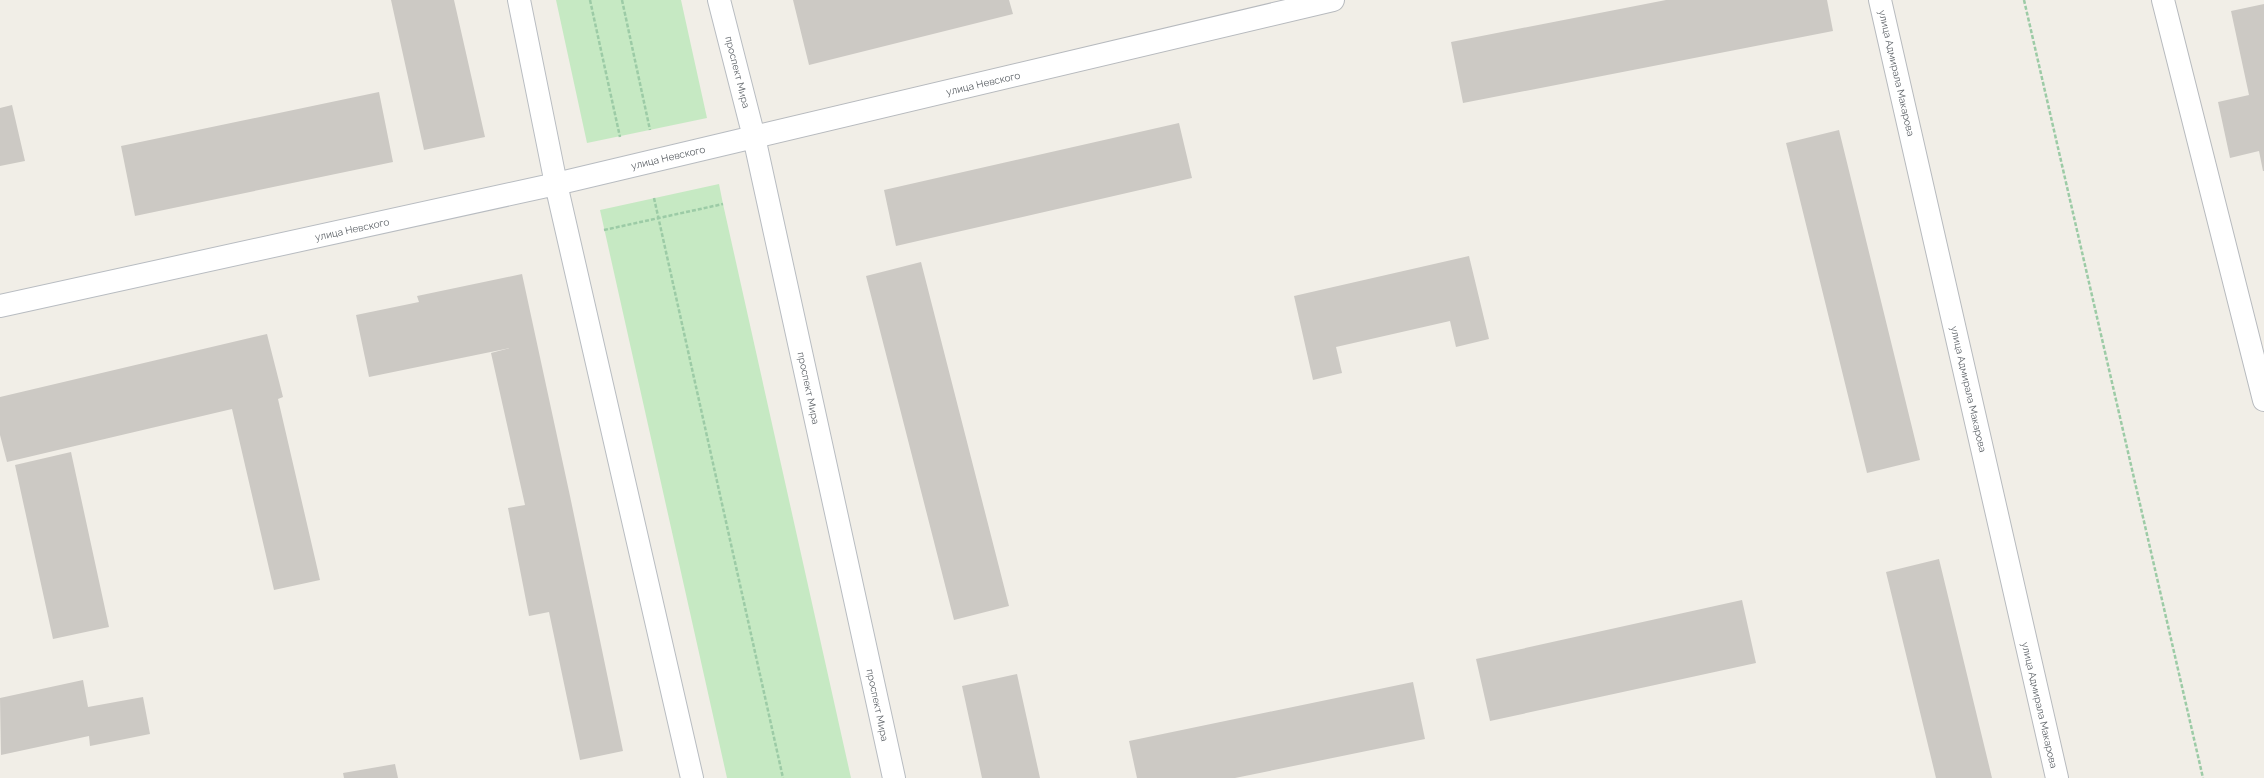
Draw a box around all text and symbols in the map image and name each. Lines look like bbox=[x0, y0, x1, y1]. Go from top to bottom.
street label: улица Адмирала Макарова bbox=[1877, 9, 1916, 137]
street label: проспект Мира bbox=[723, 35, 752, 109]
street label: улица Невского bbox=[945, 70, 1021, 97]
street label: улица Невского bbox=[630, 144, 706, 171]
street label: улица Невского bbox=[314, 216, 390, 243]
street label: улица Адмирала Макарова bbox=[1949, 325, 1988, 453]
street label: проспект Мира bbox=[795, 351, 822, 425]
street label: улица Адмирала Макарова bbox=[2020, 641, 2059, 769]
street label: проспект Мира bbox=[864, 668, 891, 742]

